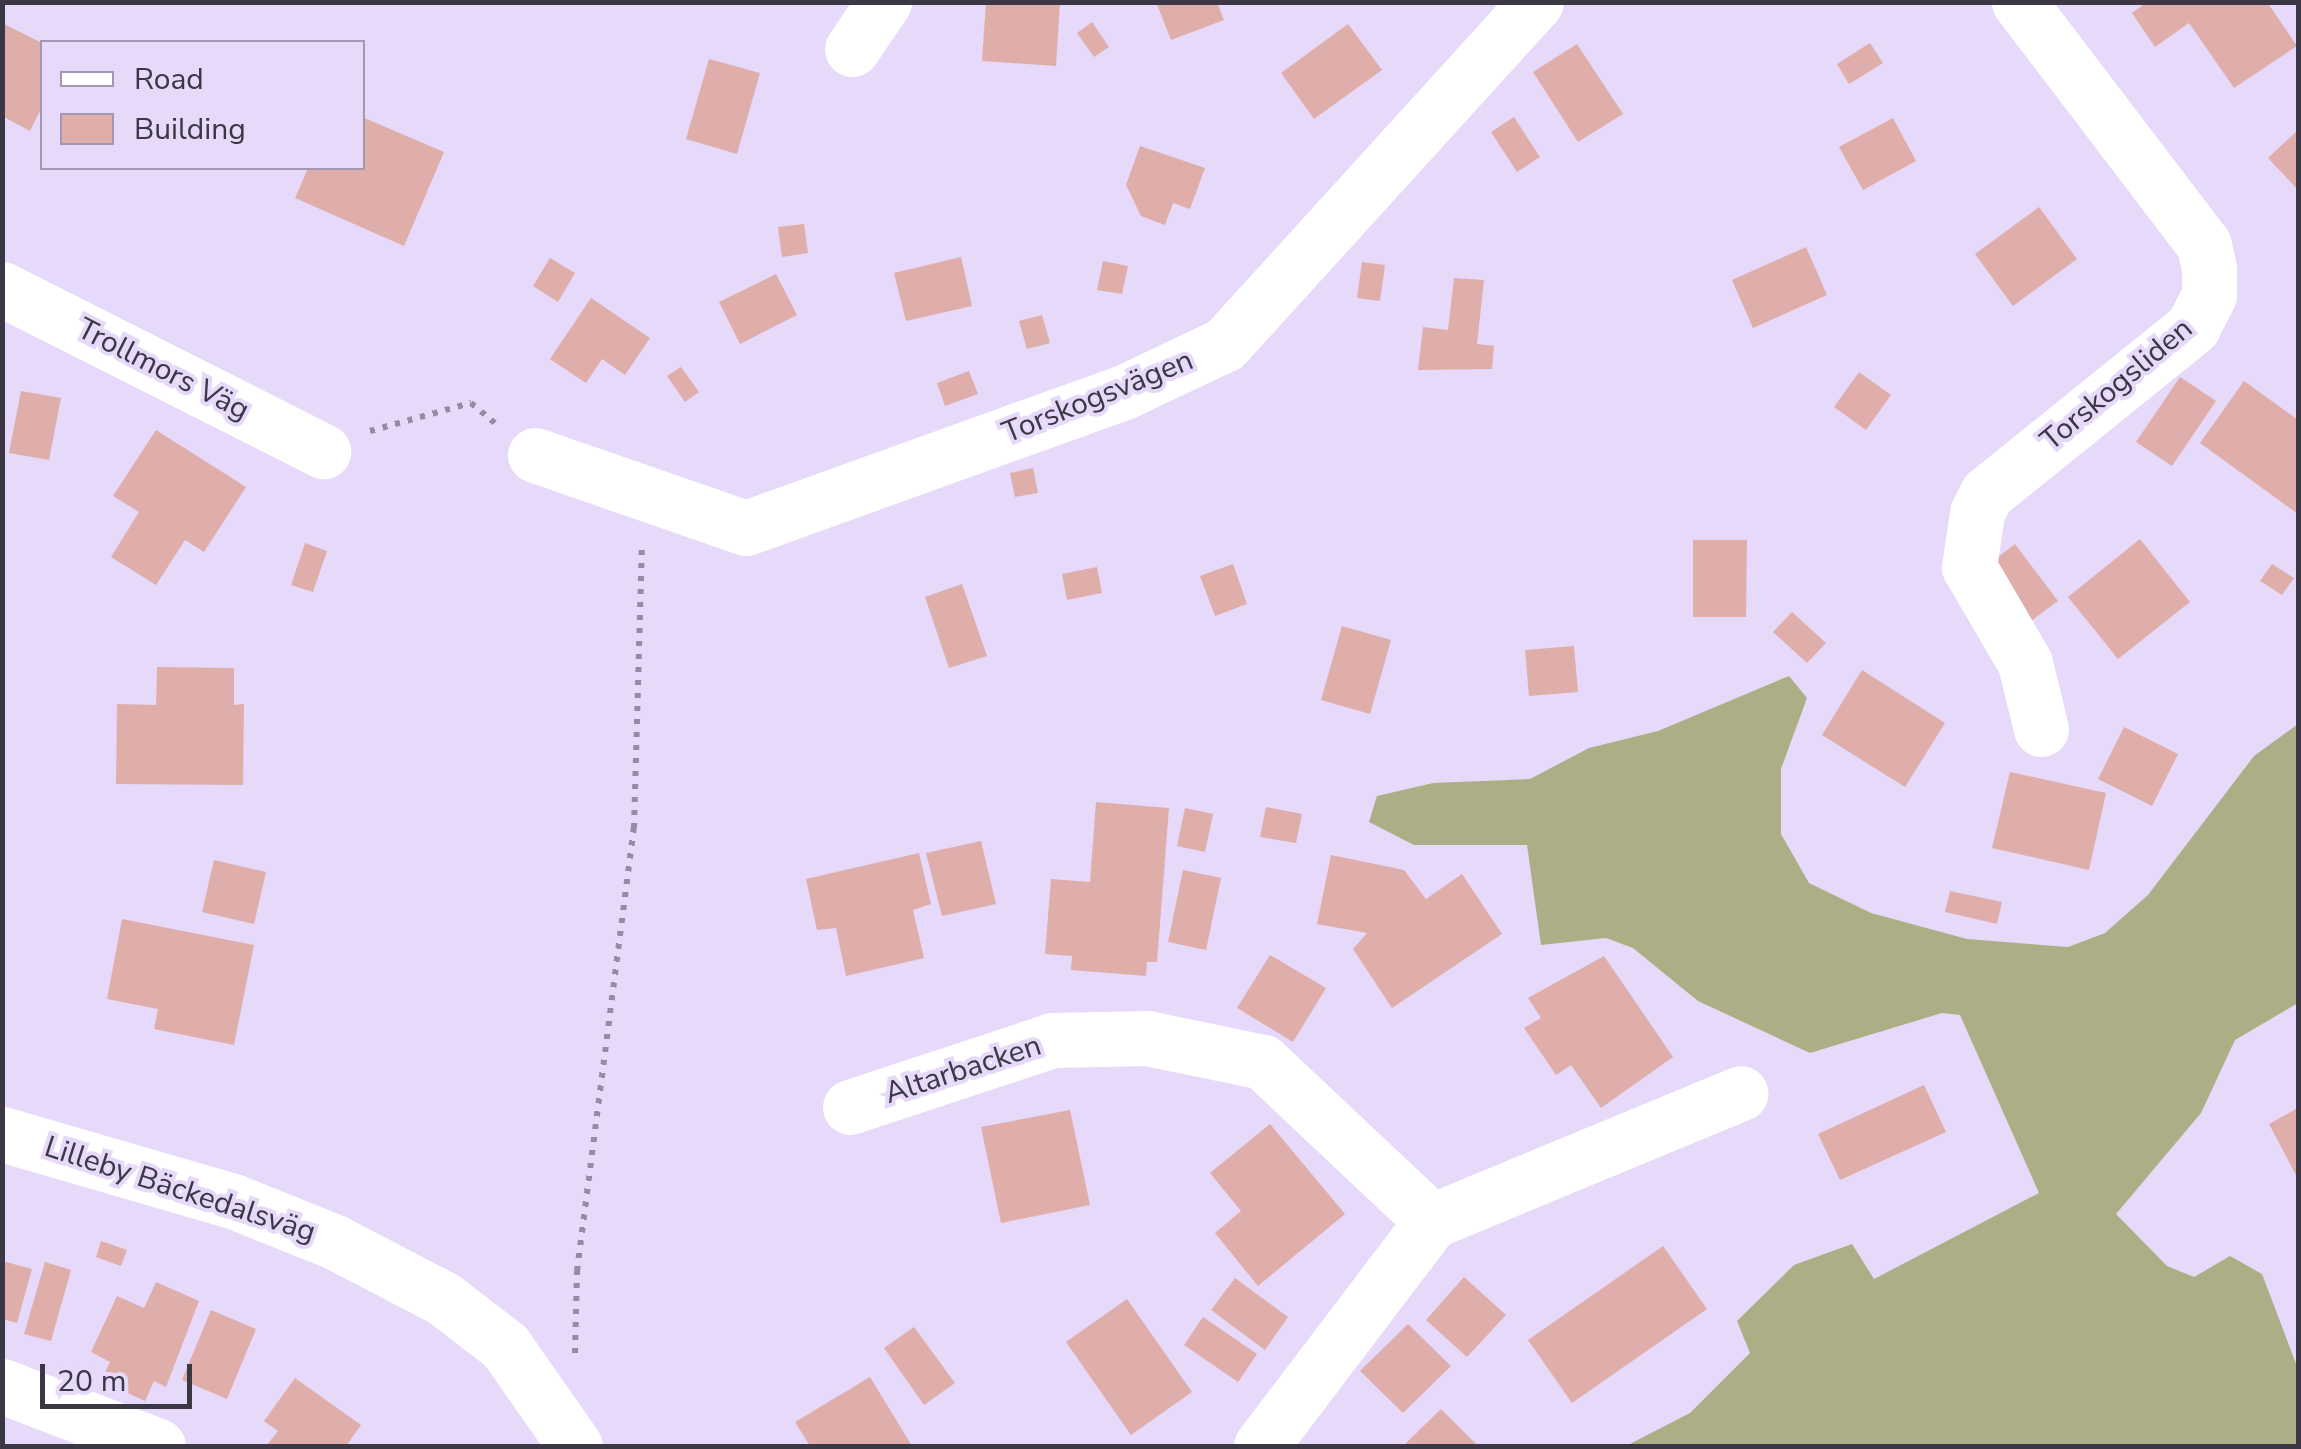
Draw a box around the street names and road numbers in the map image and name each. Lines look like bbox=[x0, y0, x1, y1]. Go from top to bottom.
street label: Trollmors Väg bbox=[71, 311, 255, 429]
street label: Torskogsliden bbox=[2034, 311, 2200, 459]
street label: Torskogsvägen bbox=[998, 342, 1198, 452]
street label: Altarbacken bbox=[880, 1028, 1046, 1112]
street label: Lilleby Bäckedalsväg bbox=[40, 1129, 320, 1251]

